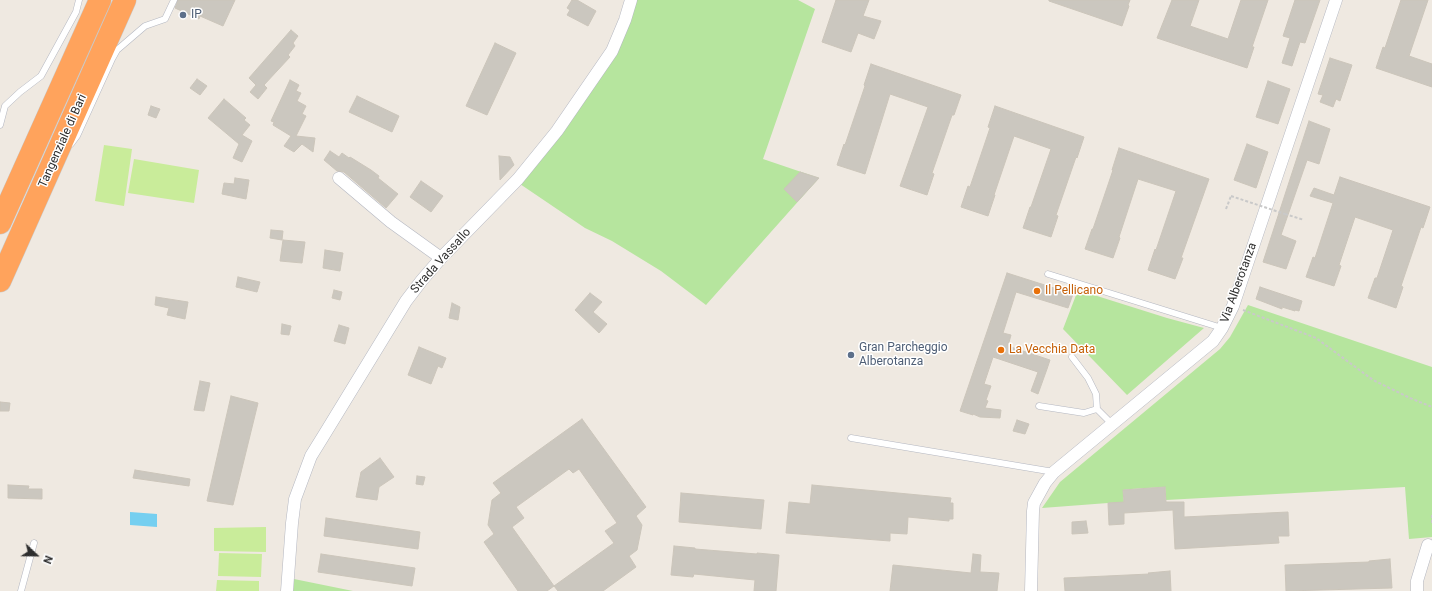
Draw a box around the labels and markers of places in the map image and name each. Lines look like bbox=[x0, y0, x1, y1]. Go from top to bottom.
place label: IP bbox=[191, 8, 202, 22]
marker: IP bbox=[178, 10, 188, 20]
place label: Il Pellicano bbox=[1045, 284, 1103, 298]
marker: Il Pellicano bbox=[1032, 286, 1042, 296]
place label: Gran Parcheggio Alberotanza bbox=[859, 341, 948, 369]
place label: La Vecchia Data bbox=[1009, 343, 1095, 357]
marker: La Vecchia Data bbox=[996, 345, 1006, 355]
marker: Gran Parcheggio Alberotanza bbox=[846, 350, 856, 360]

